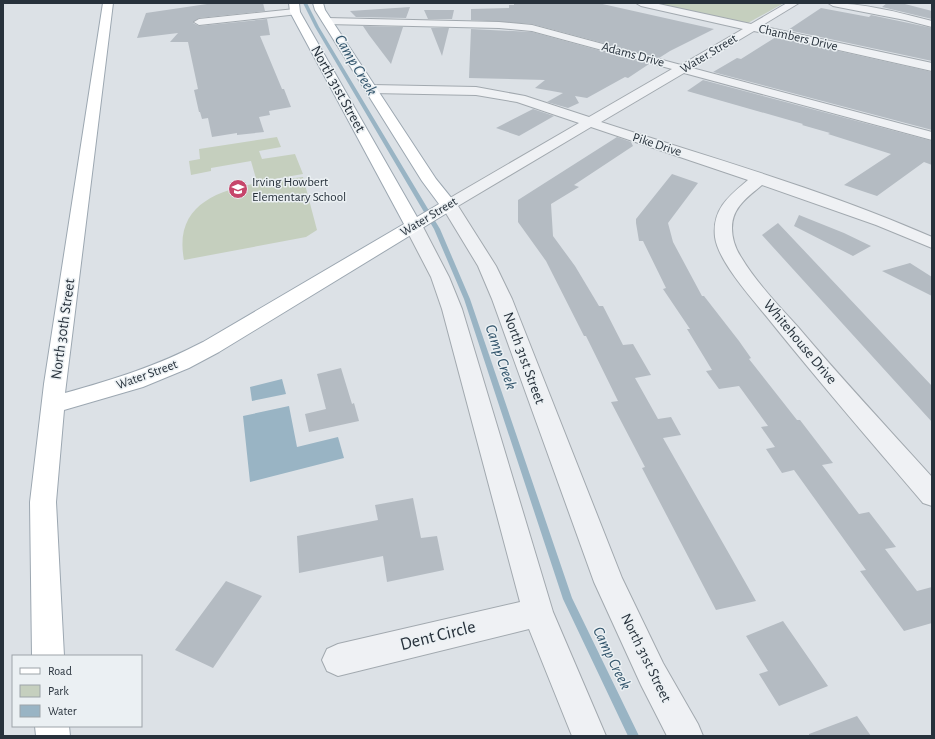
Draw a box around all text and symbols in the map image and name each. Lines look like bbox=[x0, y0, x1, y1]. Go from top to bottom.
street label: Chambers Drive bbox=[757, 23, 839, 53]
water label: Camp Creek bbox=[331, 32, 380, 99]
street label: Water Street bbox=[678, 32, 740, 76]
street label: Adams Drive bbox=[600, 40, 666, 70]
street label: North 31st Street bbox=[308, 43, 368, 135]
street label: Pike Drive bbox=[631, 131, 683, 159]
place label: Irving Howbert Elementary School bbox=[252, 176, 346, 204]
school or university icon: Irving Howbert Elementary School bbox=[227, 178, 249, 200]
street label: Water Street bbox=[398, 195, 460, 239]
street label: North 30th Street bbox=[49, 277, 78, 380]
street label: Whitehouse Drive bbox=[760, 297, 840, 387]
street label: North 31st Street bbox=[500, 310, 548, 406]
water label: Camp Creek bbox=[481, 322, 520, 392]
street label: Water Street bbox=[115, 358, 179, 392]
street label: North 31st Street bbox=[618, 611, 674, 705]
street label: Dent Circle bbox=[398, 618, 478, 654]
water label: Camp Creek bbox=[589, 624, 634, 692]
legend bbox=[12, 655, 142, 727]
text: Road bbox=[48, 665, 72, 677]
text: Park bbox=[48, 685, 69, 697]
text: Water bbox=[48, 705, 77, 717]

